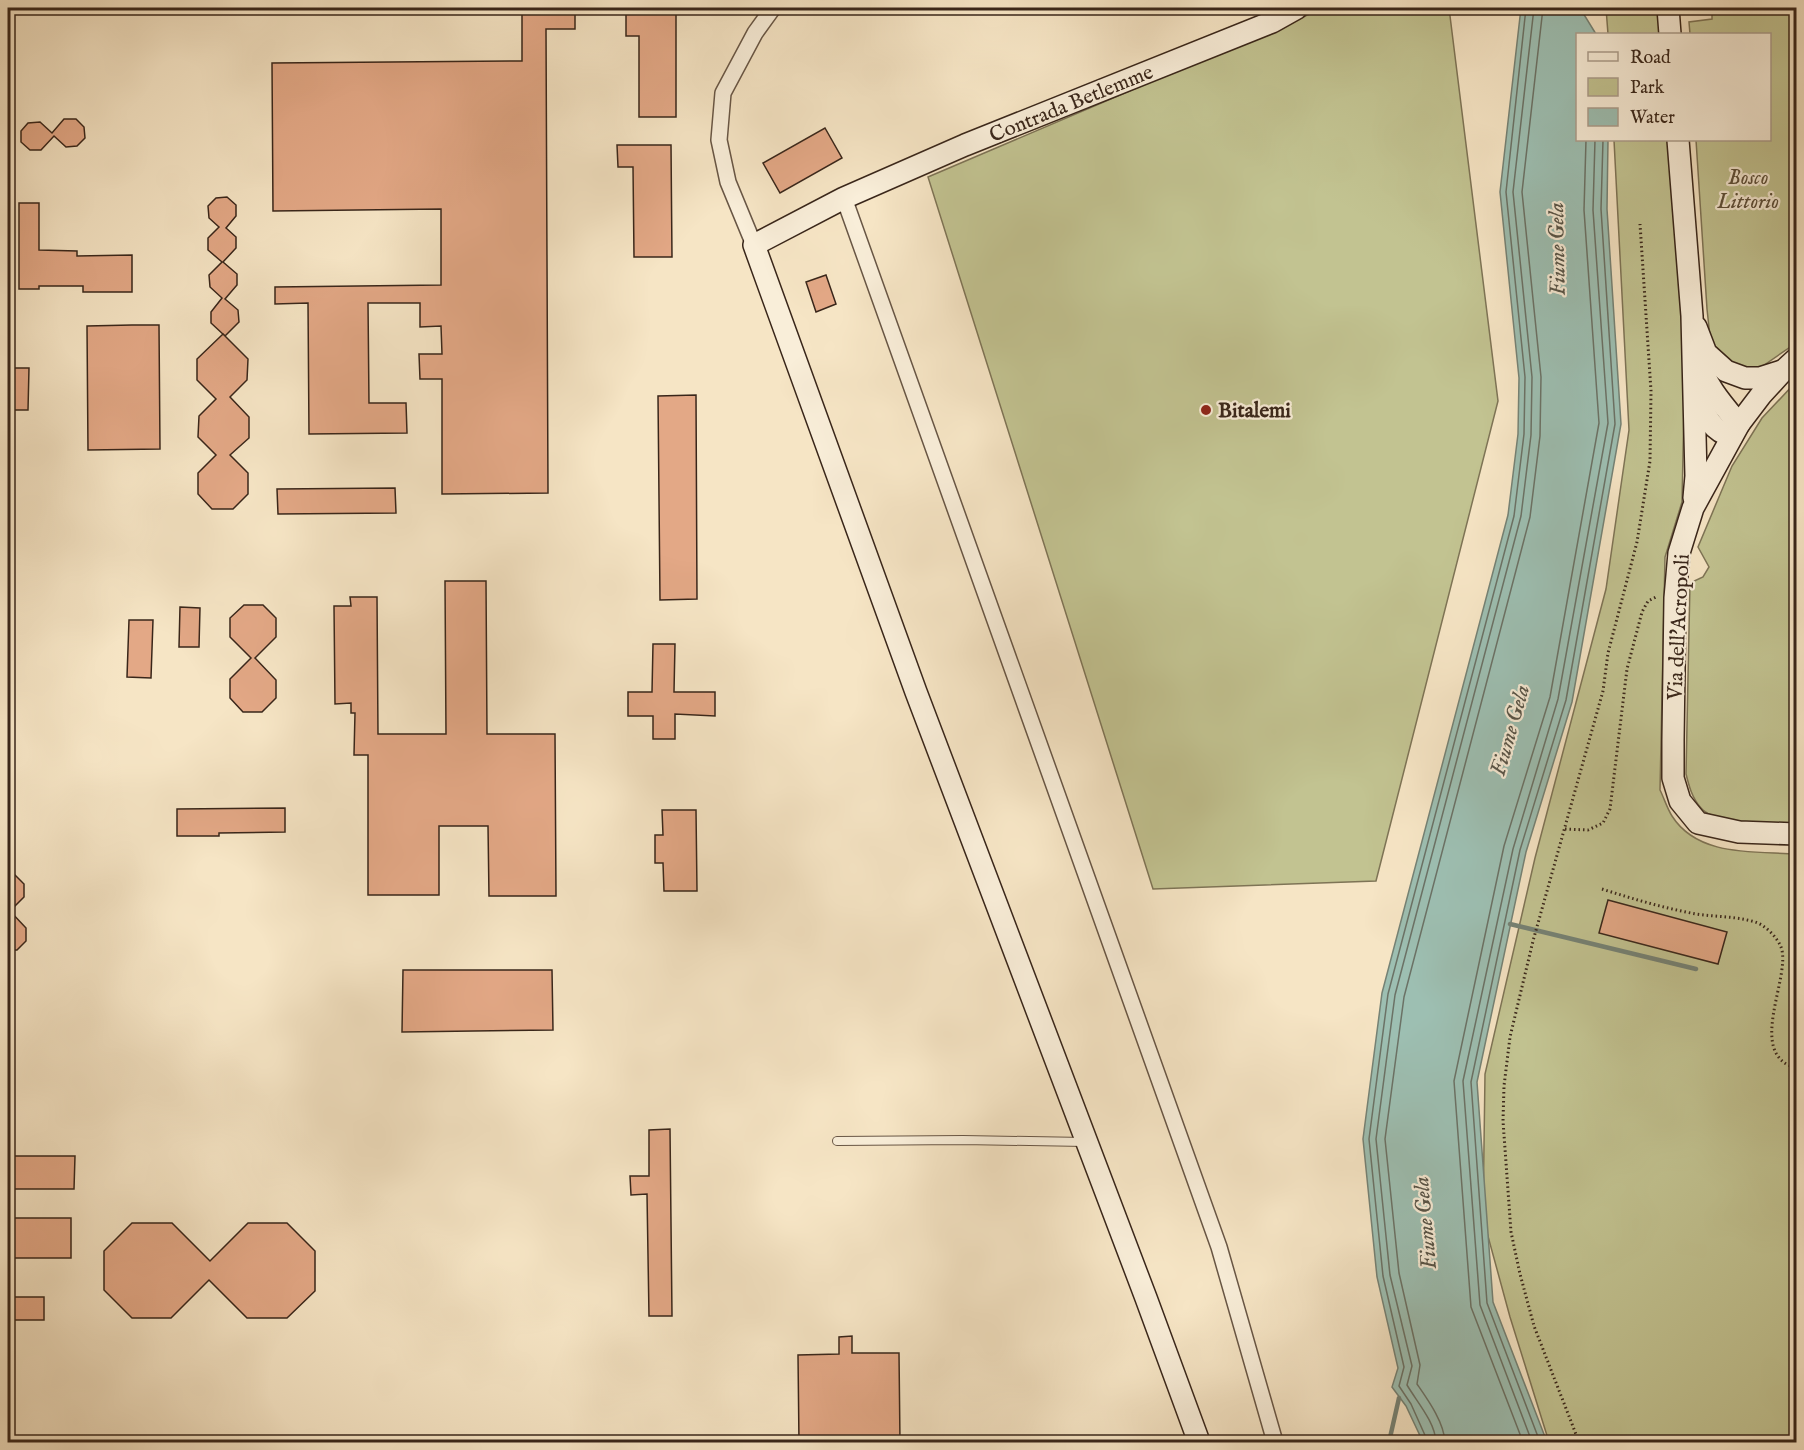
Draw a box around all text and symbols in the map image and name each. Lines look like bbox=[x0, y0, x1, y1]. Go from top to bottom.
legend bbox=[1576, 33, 1771, 141]
text: Road bbox=[1630, 47, 1671, 70]
street label: Contrada Betlemme bbox=[986, 59, 1158, 150]
text: Park bbox=[1630, 77, 1665, 100]
text: Water bbox=[1630, 107, 1675, 130]
park label: Bosco Littorio bbox=[1716, 165, 1779, 216]
water label: Fiume Gela bbox=[1543, 202, 1573, 296]
place label: Bitalemi bbox=[1218, 398, 1291, 425]
marker: Bitalemi bbox=[1199, 403, 1213, 417]
street label: Via dell'Acropoli bbox=[1662, 553, 1697, 702]
water label: Fiume Gela bbox=[1485, 682, 1537, 779]
water label: Fiume Gela bbox=[1408, 1175, 1444, 1270]

